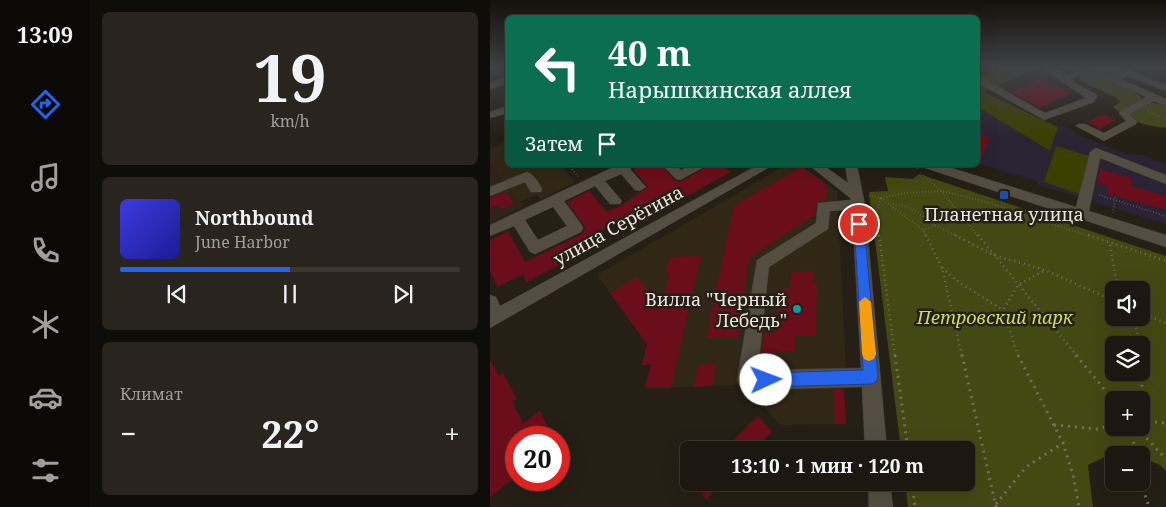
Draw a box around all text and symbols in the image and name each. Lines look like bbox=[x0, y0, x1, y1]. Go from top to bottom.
text: 13:09 bbox=[17, 19, 73, 49]
text: 40 m bbox=[608, 29, 691, 76]
text: 19 bbox=[253, 33, 327, 121]
icon: left bbox=[525, 35, 590, 100]
text: Нарышкинская аллея bbox=[608, 74, 852, 104]
icon: directions bbox=[28, 87, 63, 122]
text: km/h bbox=[270, 110, 310, 132]
icon: arrive bbox=[593, 130, 621, 158]
text: Затем bbox=[525, 131, 583, 157]
icon: music bbox=[28, 160, 63, 195]
street label: улица Серёгина bbox=[549, 179, 687, 271]
marker: Планетная улица bbox=[998, 189, 1010, 201]
place label: Планетная улица bbox=[924, 202, 1084, 226]
pin bbox=[838, 203, 880, 245]
text: Northbound bbox=[195, 205, 314, 231]
icon: arrive bbox=[845, 210, 873, 238]
text: June Harbor bbox=[195, 231, 290, 253]
icon: phone bbox=[28, 233, 63, 268]
icon: previous bbox=[163, 280, 191, 308]
icon: pause bbox=[276, 280, 304, 308]
icon: next bbox=[389, 280, 417, 308]
map controls bbox=[1105, 281, 1150, 491]
button: sound bbox=[1105, 281, 1150, 326]
place label: Вилла "Черный Лебедь" bbox=[645, 287, 787, 332]
marker: Вилла "Черный Лебедь" bbox=[791, 303, 803, 315]
park label: Петровский парк bbox=[916, 305, 1074, 329]
icon: climate bbox=[28, 307, 63, 342]
button: layers bbox=[1105, 336, 1150, 381]
position arrow bbox=[739, 353, 791, 405]
icon: car bbox=[28, 380, 63, 415]
text: Климат bbox=[120, 383, 183, 405]
button: + bbox=[1105, 391, 1150, 436]
text: 22° bbox=[261, 407, 319, 459]
text: − bbox=[120, 414, 136, 452]
text: + bbox=[444, 414, 460, 452]
speed limit sign: 20 bbox=[505, 426, 570, 491]
button: − bbox=[1105, 446, 1150, 491]
icon: filters bbox=[28, 453, 63, 488]
text: 13:10 · 1 мин · 120 m bbox=[731, 453, 924, 479]

